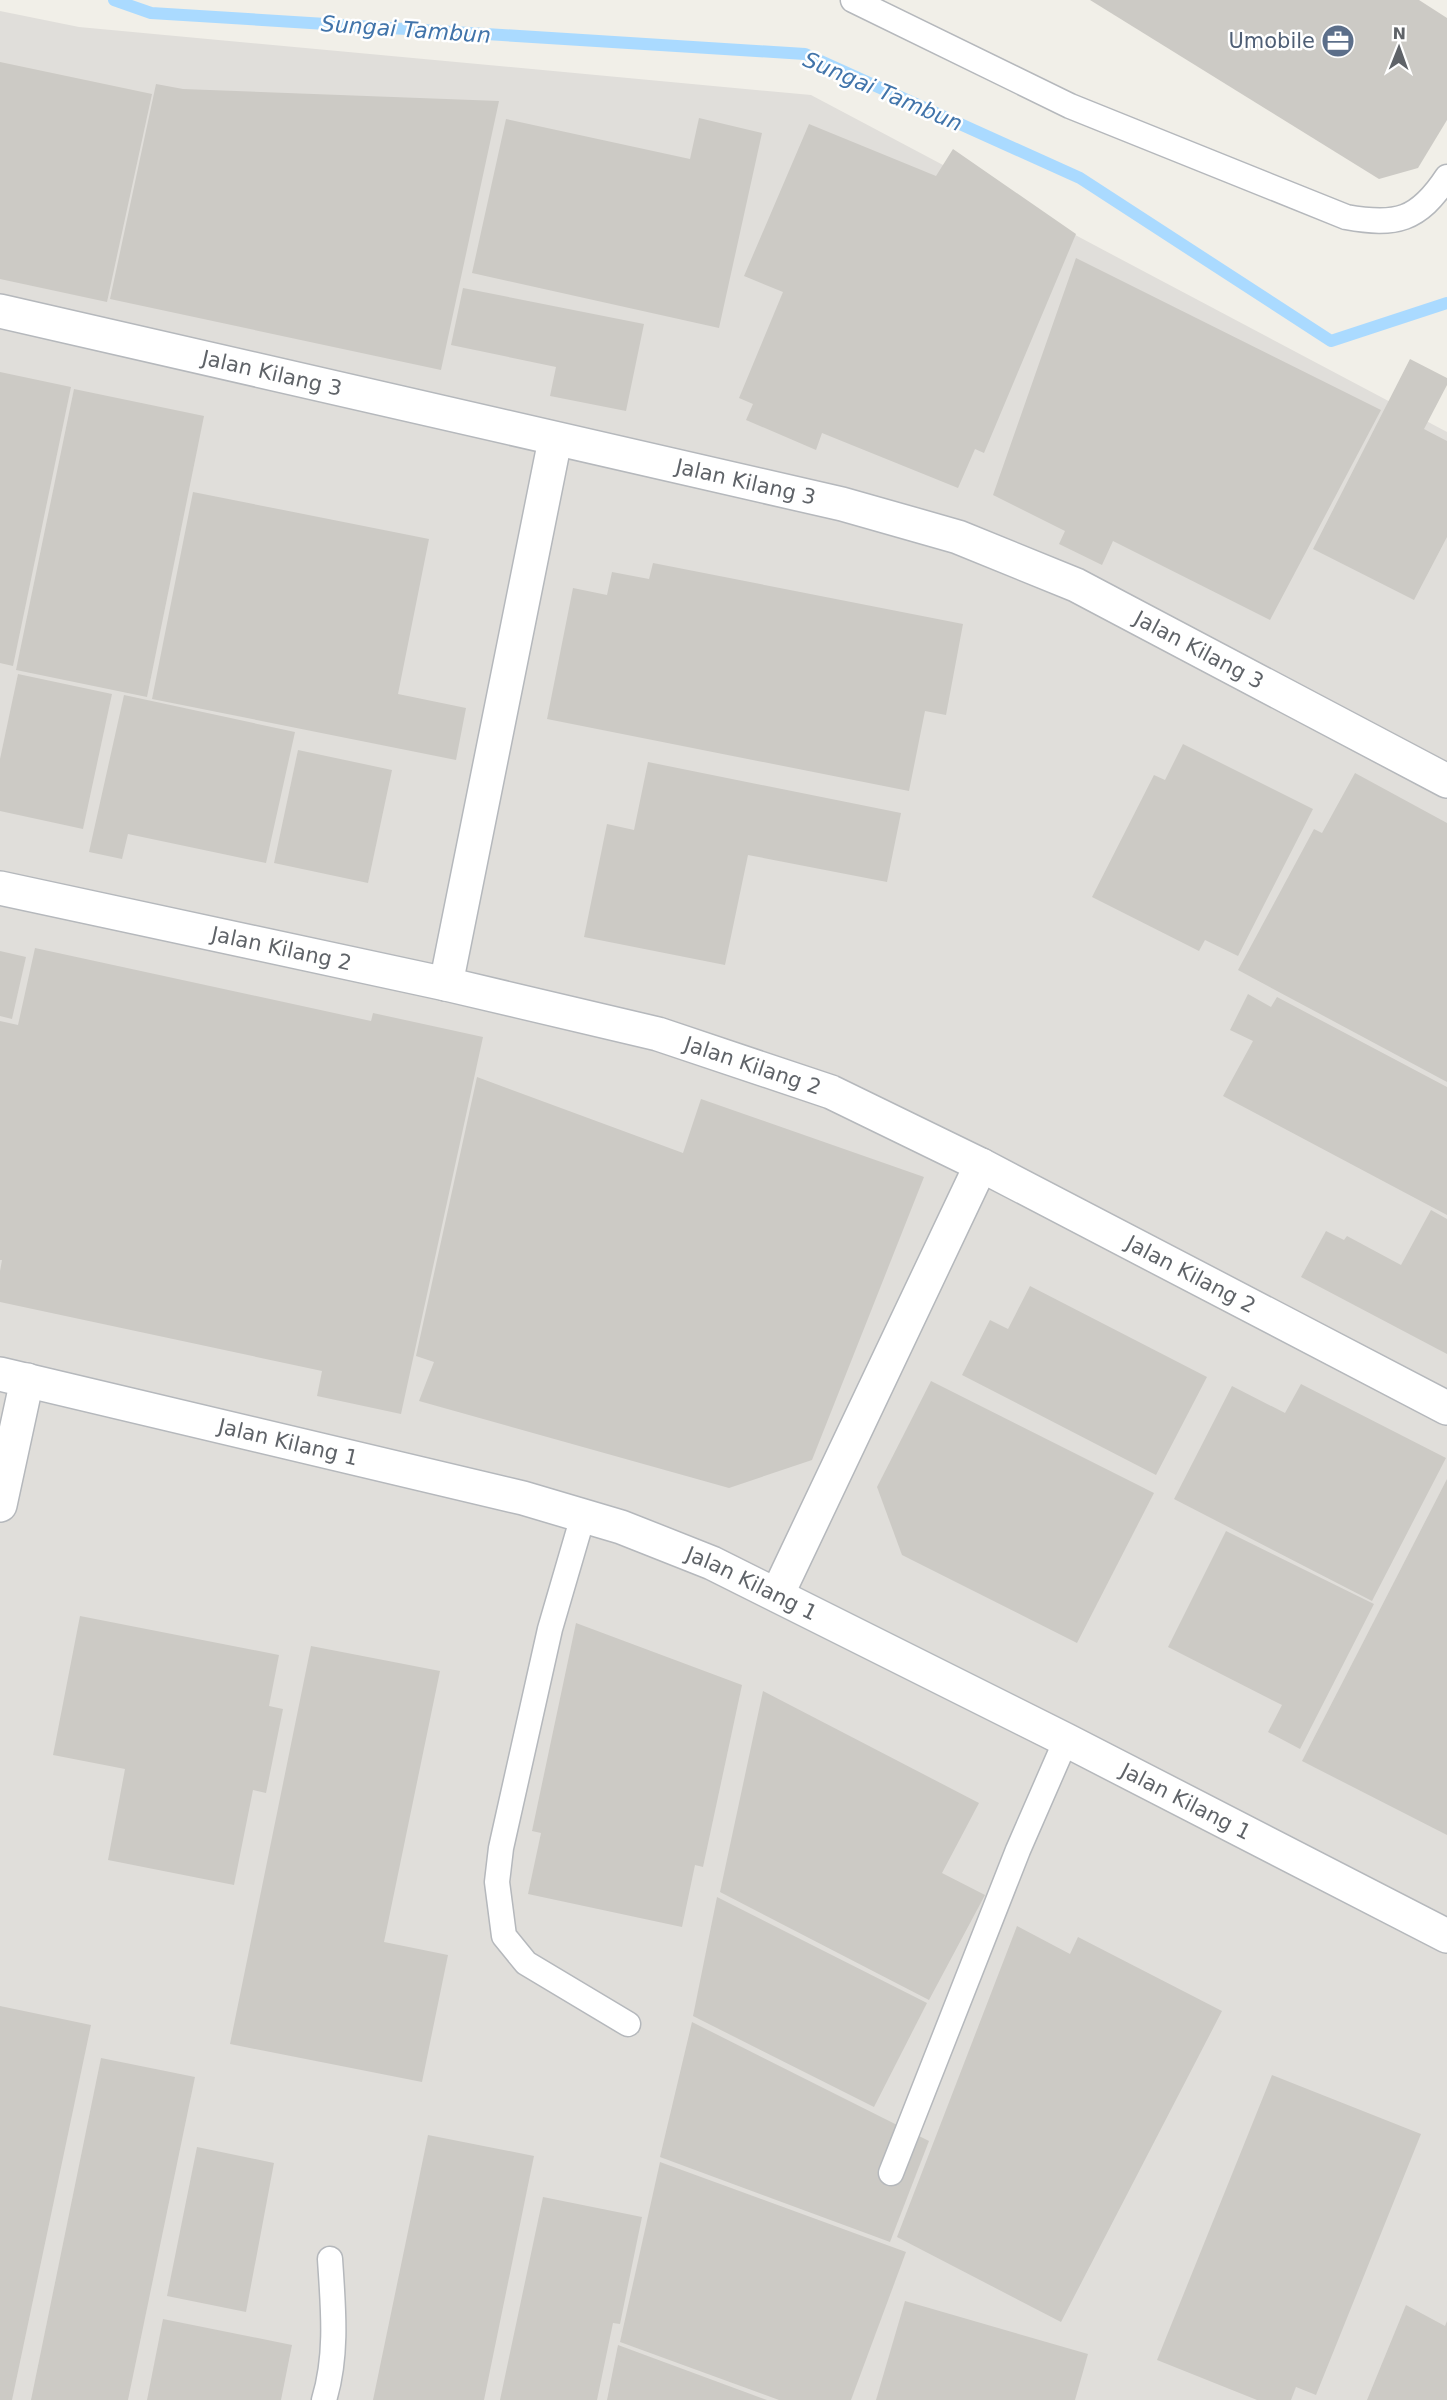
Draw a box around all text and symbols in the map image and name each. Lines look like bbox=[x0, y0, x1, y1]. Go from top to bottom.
water label: Sungai Tambun bbox=[320, 11, 492, 48]
north arrow bbox=[1369, 18, 1429, 78]
office icon: Umobile bbox=[1320, 23, 1356, 59]
text: N bbox=[1392, 24, 1406, 43]
place label: Umobile bbox=[1228, 29, 1315, 53]
water label: Sungai Tambun bbox=[800, 47, 966, 136]
street label: Jalan Kilang 3 bbox=[198, 345, 344, 401]
street label: Jalan Kilang 3 bbox=[671, 454, 818, 510]
street label: Jalan Kilang 3 bbox=[1129, 605, 1268, 694]
street label: Jalan Kilang 2 bbox=[207, 921, 354, 975]
street label: Jalan Kilang 2 bbox=[679, 1031, 824, 1100]
street label: Jalan Kilang 2 bbox=[1120, 1230, 1260, 1318]
street label: Jalan Kilang 1 bbox=[214, 1414, 360, 1470]
street label: Jalan Kilang 1 bbox=[681, 1541, 821, 1626]
street label: Jalan Kilang 1 bbox=[1115, 1757, 1255, 1845]

